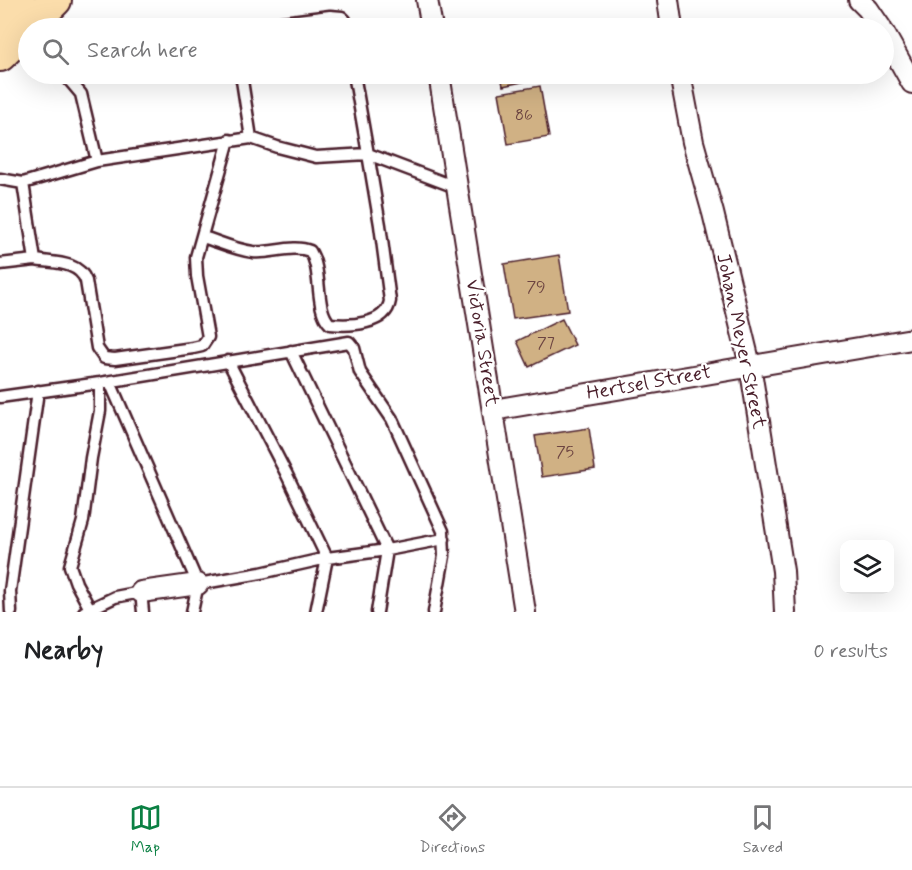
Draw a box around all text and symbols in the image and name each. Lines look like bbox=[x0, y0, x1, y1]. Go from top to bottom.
search box bbox=[18, 18, 894, 84]
icon: search bbox=[39, 35, 72, 68]
text: Search here bbox=[87, 37, 198, 65]
house number: 86 bbox=[515, 105, 533, 126]
street label: Johan Meyer Street bbox=[709, 251, 773, 432]
house number: 79 bbox=[526, 277, 546, 298]
street label: Victoria Street bbox=[459, 278, 505, 409]
house number: 77 bbox=[537, 333, 555, 354]
street label: Hertsel Street bbox=[585, 359, 713, 407]
house number: 75 bbox=[556, 442, 574, 463]
map controls bbox=[840, 540, 894, 594]
button: layers bbox=[840, 540, 894, 594]
text: Nearby bbox=[24, 634, 103, 668]
text: 0 results bbox=[814, 638, 888, 665]
tab: Map bbox=[129, 801, 162, 858]
tab: Directions bbox=[419, 801, 485, 858]
tab: Saved bbox=[743, 801, 783, 858]

